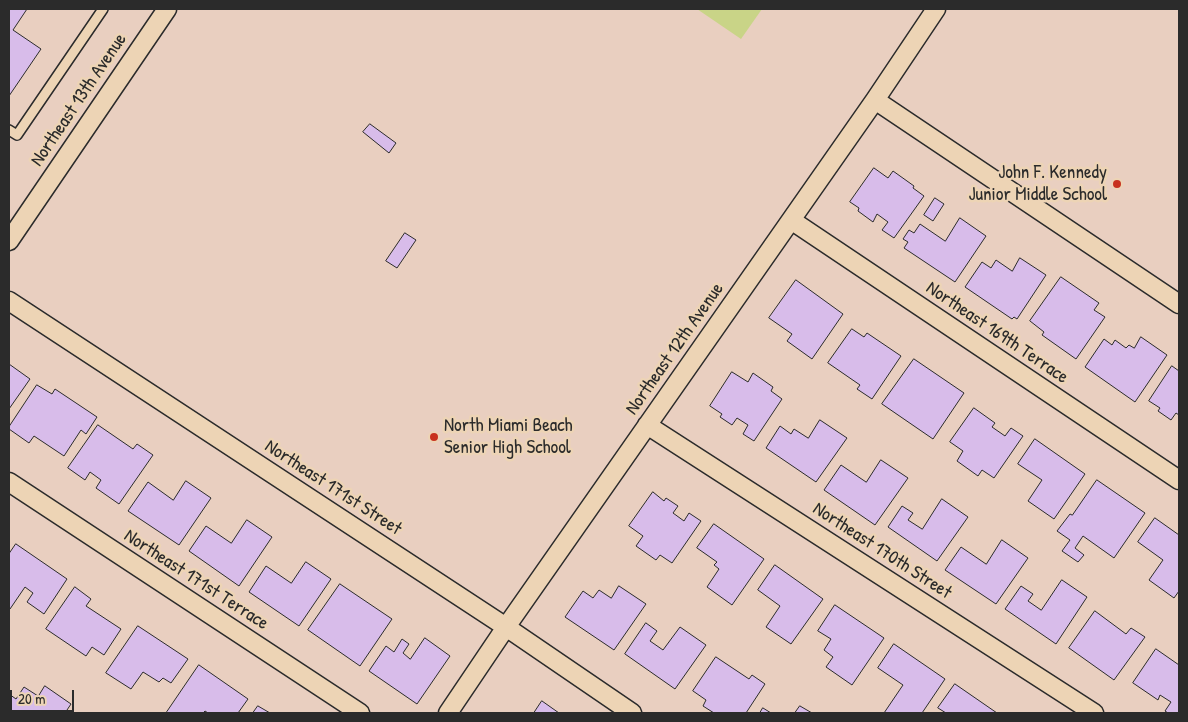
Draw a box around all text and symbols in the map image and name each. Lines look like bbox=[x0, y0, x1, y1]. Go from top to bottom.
street label: Northeast 13th Avenue bbox=[26, 29, 132, 171]
place label: John F. Kennedy Junior Middle School bbox=[968, 162, 1107, 206]
marker: John F. Kennedy Junior Middle School bbox=[1111, 178, 1123, 190]
street label: Northeast 169th Terrace bbox=[922, 277, 1072, 389]
street label: Northeast 12th Avenue bbox=[621, 279, 729, 419]
place label: North Miami Beach Senior High School bbox=[444, 415, 573, 459]
marker: North Miami Beach Senior High School bbox=[428, 431, 440, 443]
street label: Northeast 171st Street bbox=[260, 435, 406, 541]
street label: Northeast 170th Street bbox=[808, 498, 956, 604]
street label: Northeast 171st Terrace bbox=[119, 525, 273, 635]
scale bar bbox=[12, 680, 76, 712]
text: 20 m bbox=[18, 688, 45, 709]

